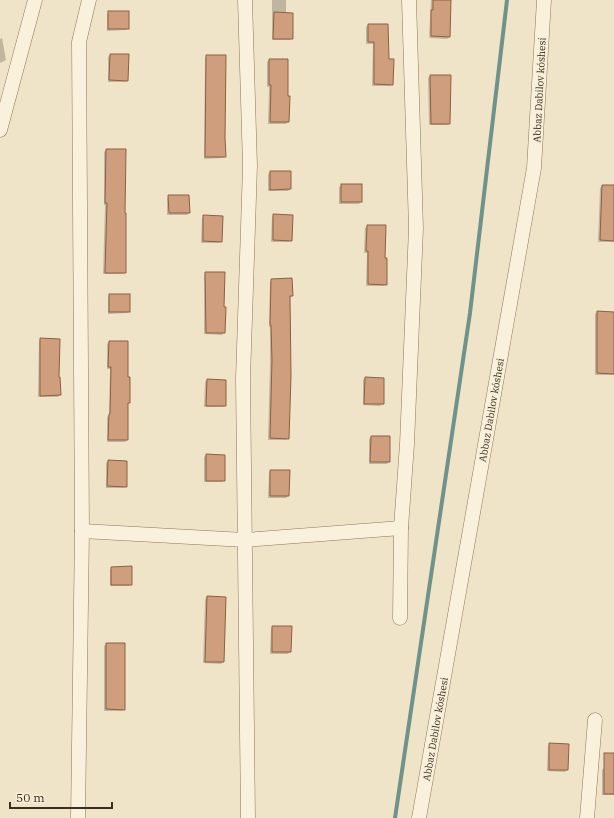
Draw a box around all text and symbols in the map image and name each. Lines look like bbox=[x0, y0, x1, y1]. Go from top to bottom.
street label: Abbaz Dabilov kóshesi bbox=[530, 37, 549, 143]
street label: Abbaz Dabilov kóshesi bbox=[476, 357, 507, 463]
street label: Abbaz Dabilov kóshesi bbox=[420, 676, 451, 782]
scale bar bbox=[10, 784, 112, 810]
text: 50 m bbox=[16, 790, 45, 805]

